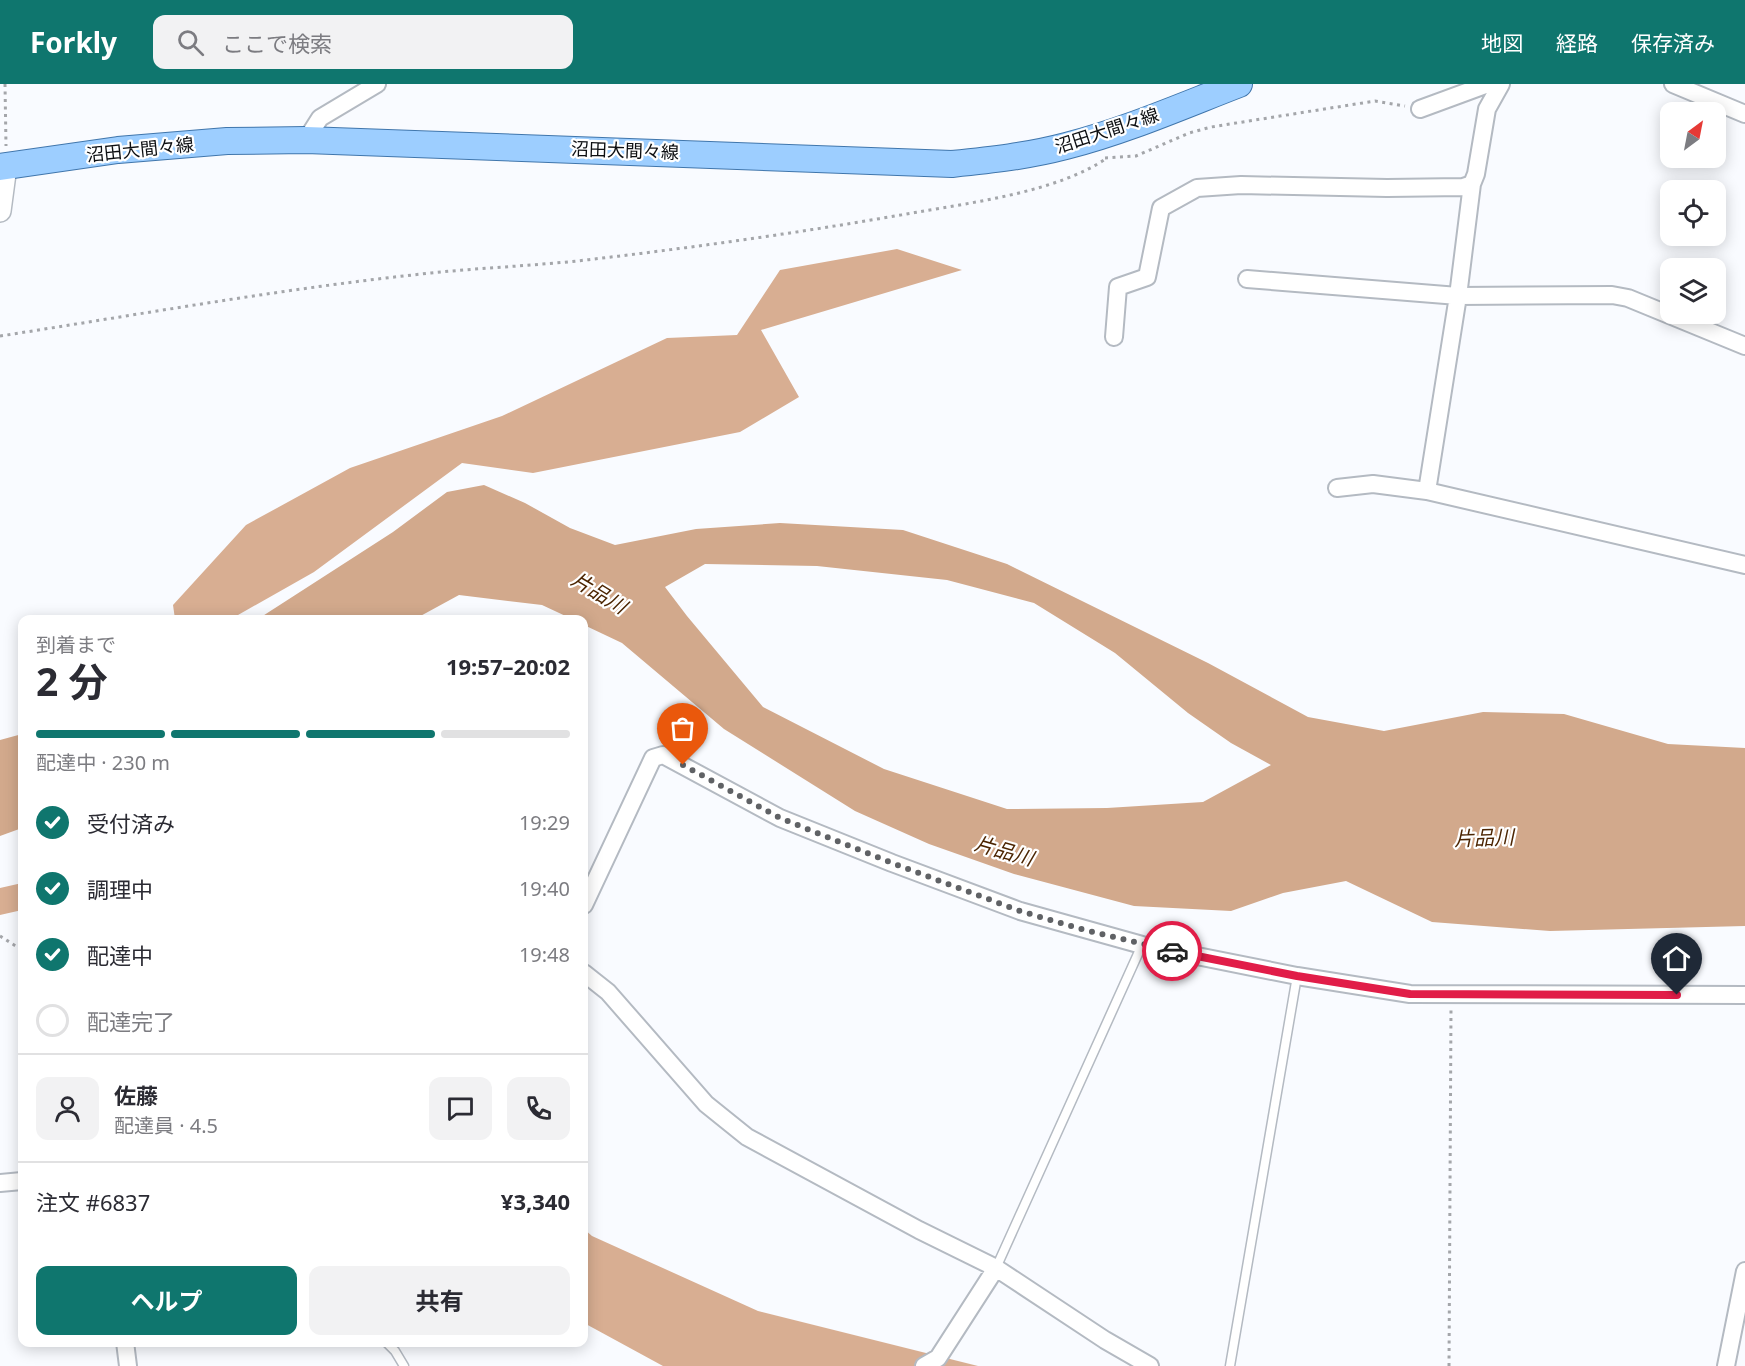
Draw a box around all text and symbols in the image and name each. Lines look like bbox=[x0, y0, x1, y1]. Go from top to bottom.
search box bbox=[153, 15, 573, 69]
text: Forkly bbox=[30, 23, 117, 61]
icon: search bbox=[174, 26, 207, 59]
text: ここで検索 bbox=[222, 28, 332, 58]
text: 地図 bbox=[1481, 29, 1523, 57]
text: 経路 bbox=[1556, 29, 1598, 57]
text: 保存済み bbox=[1631, 29, 1715, 57]
street label: 沼田大間々線 bbox=[1052, 102, 1162, 158]
north arrow bbox=[1660, 102, 1726, 168]
map controls bbox=[1660, 102, 1726, 324]
street label: 沼田大間々線 bbox=[85, 131, 195, 167]
street label: 沼田大間々線 bbox=[571, 136, 679, 164]
button: locate bbox=[1660, 180, 1726, 246]
button: layers bbox=[1660, 258, 1726, 324]
water label: 片品川 bbox=[567, 566, 634, 621]
text: 到着まで bbox=[36, 631, 116, 658]
text: 19:57–20:02 bbox=[446, 651, 570, 681]
text: 2 分 bbox=[36, 654, 107, 707]
pin bbox=[657, 703, 708, 765]
icon: bag bbox=[666, 712, 699, 745]
text: 配達中 · 230 m bbox=[36, 749, 170, 776]
icon: check bbox=[36, 806, 69, 839]
text: 受付済み bbox=[87, 808, 175, 838]
text: 19:29 bbox=[519, 809, 570, 836]
water label: 片品川 bbox=[1454, 823, 1516, 852]
water label: 片品川 bbox=[972, 829, 1039, 872]
icon: check bbox=[36, 872, 69, 905]
text: 調理中 bbox=[87, 874, 153, 904]
text: 19:40 bbox=[519, 875, 570, 902]
courier bbox=[1142, 921, 1202, 981]
pin bbox=[1651, 933, 1702, 995]
icon: car bbox=[1156, 935, 1189, 968]
icon: check bbox=[36, 938, 69, 971]
text: 配達中 bbox=[87, 940, 153, 970]
text: 19:48 bbox=[519, 941, 570, 968]
icon: home bbox=[1660, 942, 1693, 975]
text: 配達完了 bbox=[87, 1006, 175, 1036]
button: person bbox=[36, 1077, 99, 1140]
button: chat bbox=[429, 1077, 492, 1140]
button: phone bbox=[507, 1077, 570, 1140]
text: 佐藤 bbox=[114, 1080, 158, 1110]
text: 配達員 · 4.5 bbox=[114, 1112, 218, 1139]
text: ¥3,340 bbox=[501, 1186, 570, 1216]
text: 注文 #6837 bbox=[36, 1187, 150, 1217]
button: ヘルプ bbox=[36, 1266, 297, 1335]
button: 共有 bbox=[309, 1266, 570, 1335]

